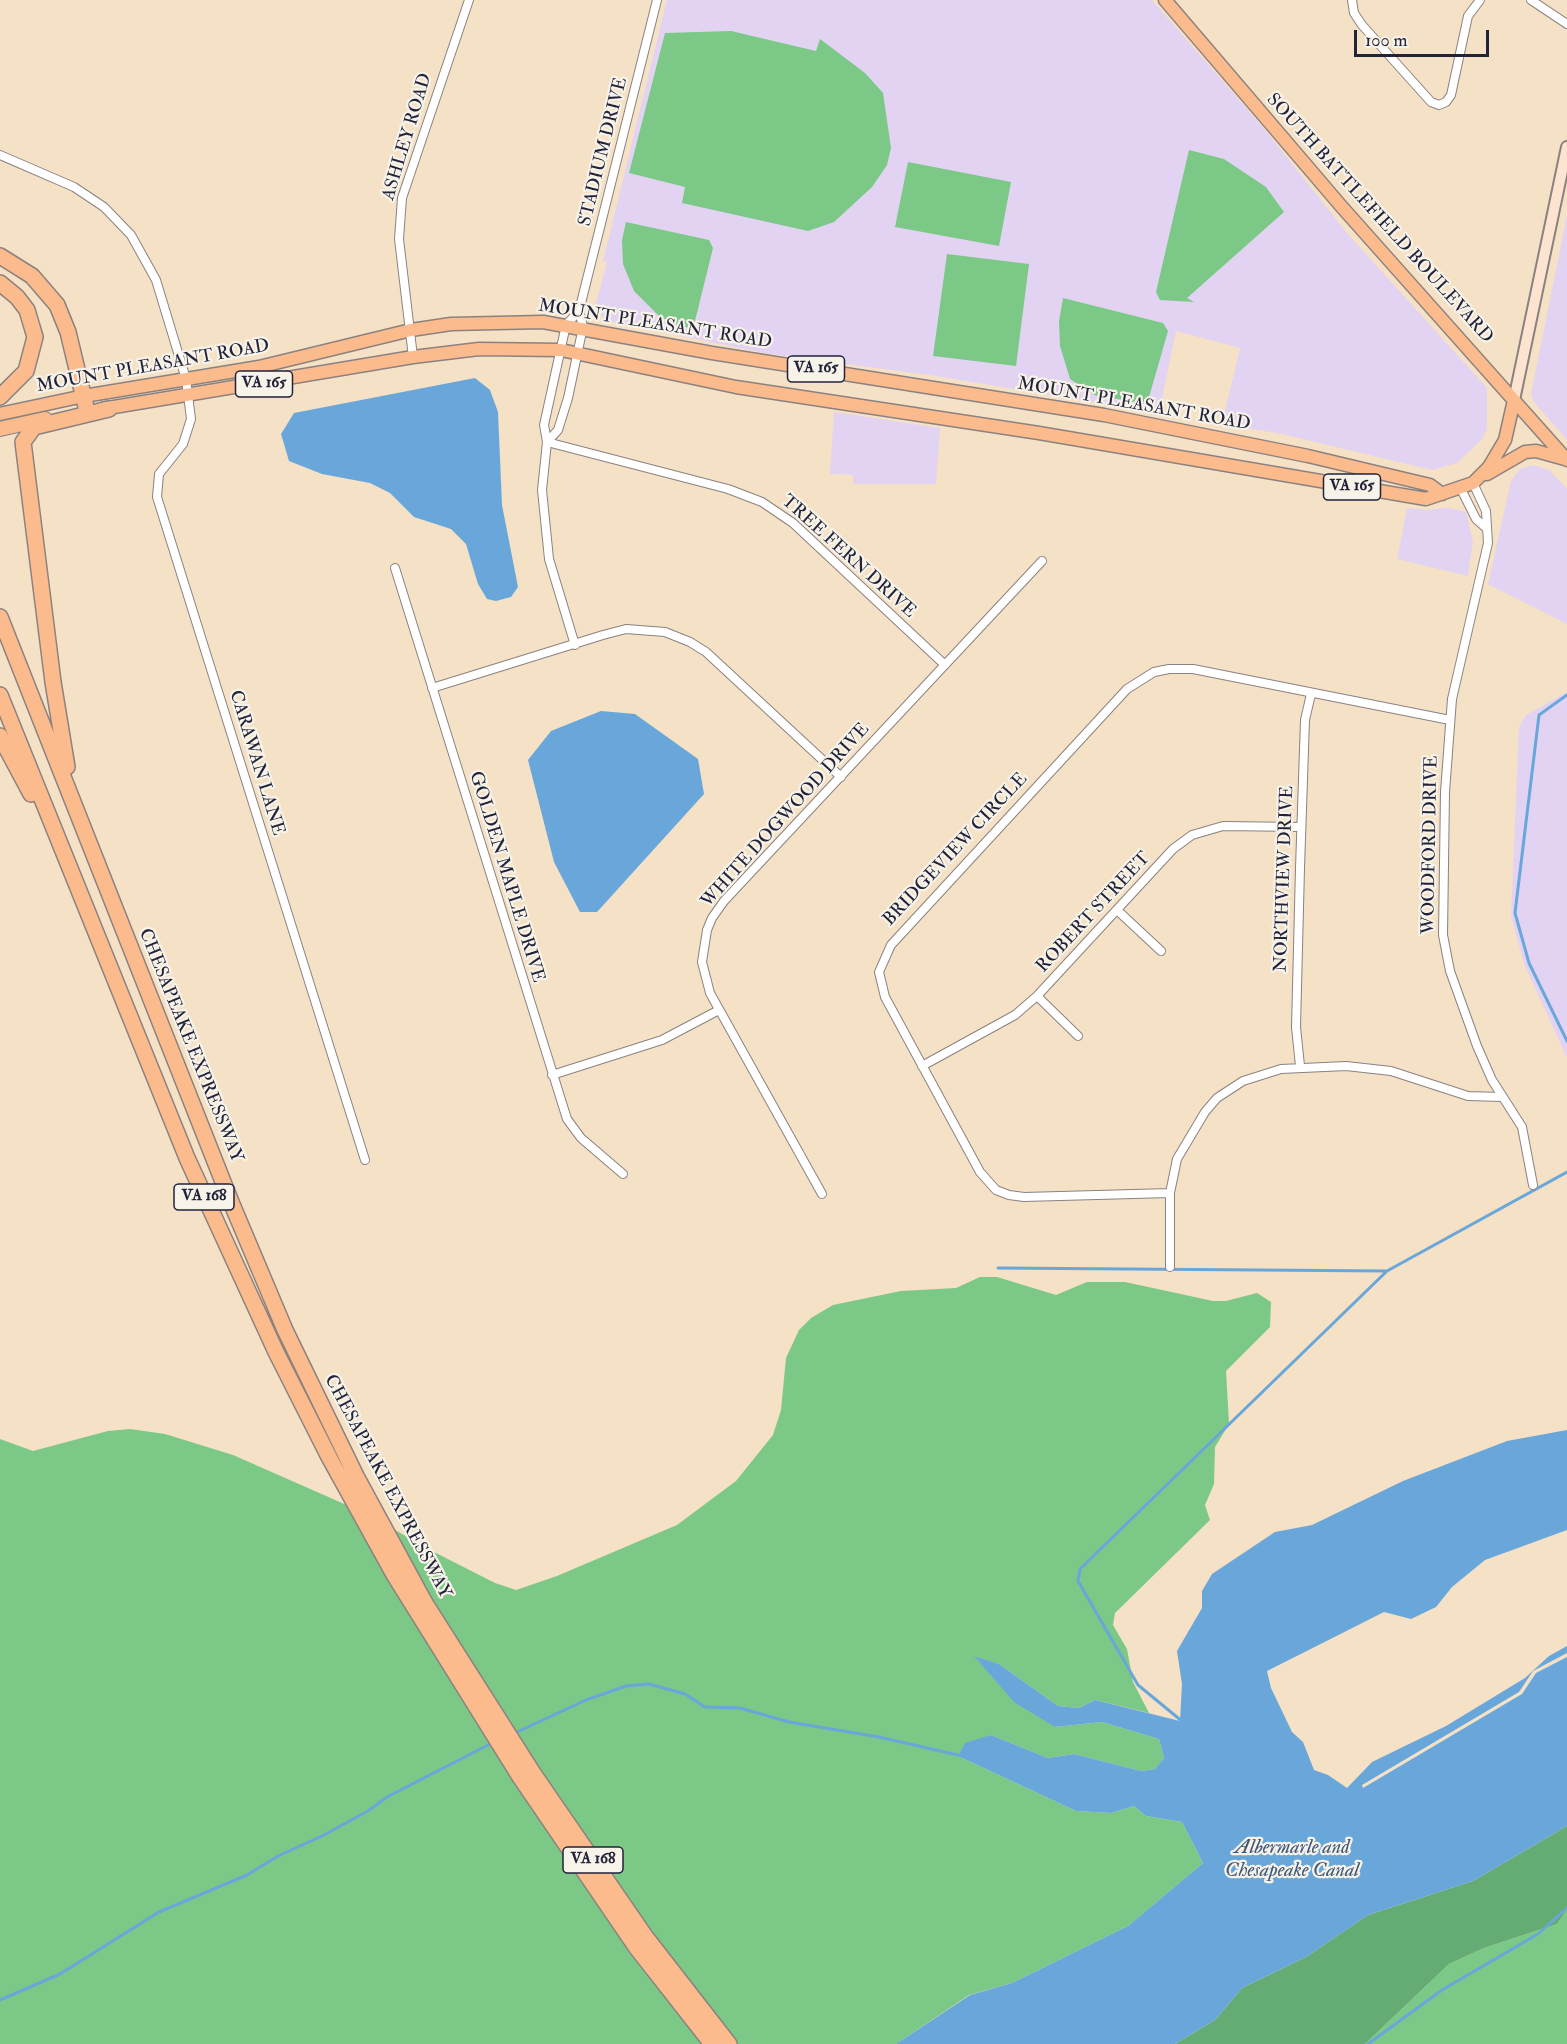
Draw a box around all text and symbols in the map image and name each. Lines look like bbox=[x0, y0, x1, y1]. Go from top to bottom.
scale bar bbox=[1357, 18, 1492, 56]
text: 100 m bbox=[1365, 29, 1408, 52]
street label: ASHLEY ROAD bbox=[378, 71, 438, 203]
street label: STADIUM DRIVE bbox=[575, 75, 633, 229]
street label: SOUTH BATTLEFIELD BOULEVARD bbox=[1261, 90, 1497, 348]
street label: MOUNT PLEASANT ROAD bbox=[537, 296, 773, 354]
street label: MOUNT PLEASANT ROAD bbox=[35, 336, 271, 398]
road number: VA 165 bbox=[788, 356, 844, 382]
road number: VA 165 bbox=[236, 371, 292, 397]
street label: MOUNT PLEASANT ROAD bbox=[1016, 374, 1252, 436]
road number: VA 165 bbox=[1324, 474, 1380, 500]
street label: TREE FERN DRIVE bbox=[776, 491, 920, 623]
street label: CARAWAN LANE bbox=[224, 688, 288, 838]
street label: WHITE DOGWOOD DRIVE bbox=[697, 719, 875, 913]
street label: WOODFORD DRIVE bbox=[1419, 755, 1443, 935]
street label: GOLDEN MAPLE DRIVE bbox=[464, 769, 548, 985]
street label: BRIDGEVIEW CIRCLE bbox=[879, 769, 1033, 931]
street label: NORTHVIEW DRIVE bbox=[1271, 786, 1299, 972]
street label: ROBERT STREET bbox=[1033, 848, 1155, 978]
street label: CHESAPEAKE EXPRESSWAY bbox=[133, 926, 247, 1166]
road number: VA 168 bbox=[174, 1184, 234, 1210]
street label: CHESAPEAKE EXPRESSWAY bbox=[319, 1371, 455, 1603]
water label: Albermarle and Chesapeake Canal bbox=[1225, 1837, 1359, 1884]
road number: VA 168 bbox=[563, 1847, 623, 1873]

